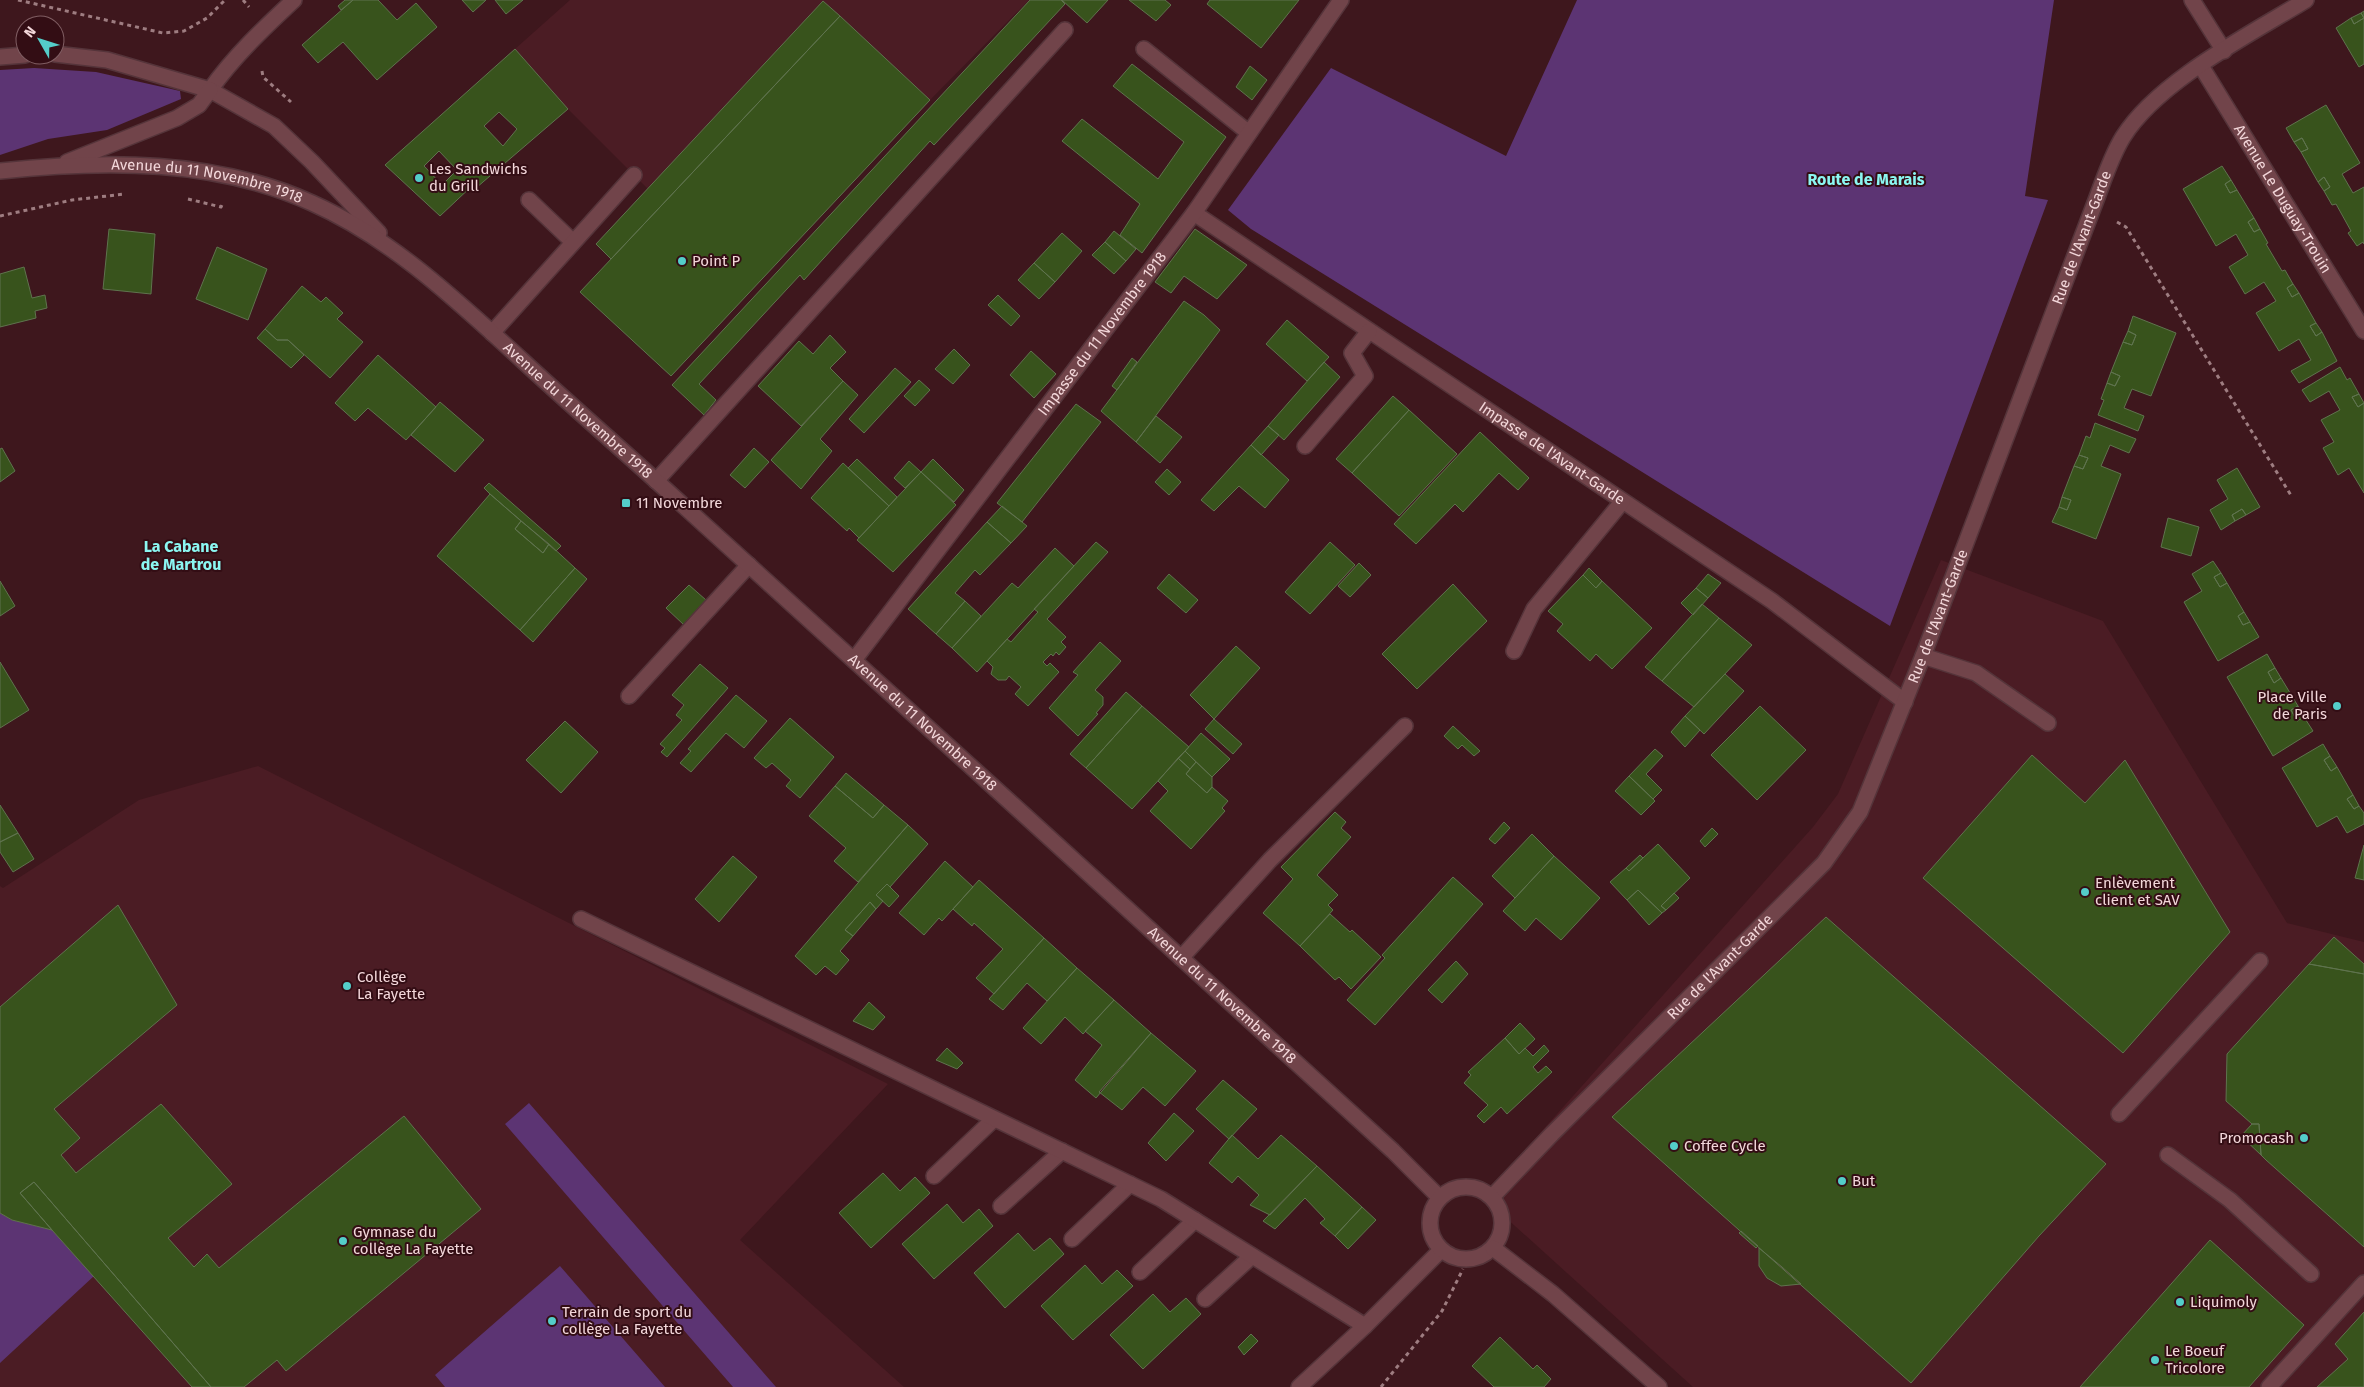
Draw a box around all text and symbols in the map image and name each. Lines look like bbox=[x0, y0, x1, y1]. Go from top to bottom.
north arrow bbox=[15, 15, 65, 65]
text: N bbox=[21, 23, 40, 41]
street label: Avenue Le Duguay-Trouin bbox=[2230, 121, 2335, 277]
street label: Avenue du 11 Novembre 1918 bbox=[111, 156, 305, 207]
place label: Les Sandwichs du Grill bbox=[429, 160, 527, 195]
street label: Rue de l'Avant-Garde bbox=[2048, 168, 2115, 307]
district label: Route de Marais bbox=[1807, 170, 1925, 189]
marker: Les Sandwichs du Grill bbox=[413, 172, 425, 184]
street label: Impasse du 11 Novembre 1918 bbox=[1034, 248, 1170, 419]
place label: Point P bbox=[692, 252, 740, 270]
marker: Point P bbox=[676, 255, 688, 267]
street label: Avenue du 11 Novembre 1918 bbox=[499, 338, 656, 482]
street label: Impasse de l'Avant-Garde bbox=[1475, 398, 1628, 509]
place label: 11 Novembre bbox=[636, 494, 722, 512]
marker: 11 Novembre bbox=[620, 497, 632, 509]
district label: La Cabane de Martrou bbox=[141, 537, 221, 574]
street label: Rue de l'Avant-Garde bbox=[1904, 547, 1972, 686]
street label: Avenue du 11 Novembre 1918 bbox=[844, 650, 1001, 795]
place label: Place Ville de Paris bbox=[2257, 688, 2327, 723]
marker: Place Ville de Paris bbox=[2331, 700, 2343, 712]
place label: Enlèvement client et SAV bbox=[2095, 874, 2180, 909]
marker: Enlèvement client et SAV bbox=[2079, 886, 2091, 898]
street label: Rue de l'Avant-Garde bbox=[1663, 910, 1777, 1023]
street label: Avenue du 11 Novembre 1918 bbox=[1144, 923, 1300, 1068]
place label: Collège La Fayette bbox=[357, 968, 425, 1003]
marker: Collège La Fayette bbox=[341, 980, 353, 992]
place label: Promocash bbox=[2219, 1129, 2294, 1147]
marker: Promocash bbox=[2298, 1132, 2310, 1144]
place label: Coffee Cycle bbox=[1684, 1137, 1766, 1155]
marker: Coffee Cycle bbox=[1668, 1140, 1680, 1152]
place label: But bbox=[1852, 1172, 1876, 1190]
marker: But bbox=[1836, 1175, 1848, 1187]
place label: Gymnase du collège La Fayette bbox=[353, 1223, 473, 1258]
marker: Gymnase du collège La Fayette bbox=[337, 1235, 349, 1247]
place label: Liquimoly bbox=[2190, 1293, 2257, 1311]
marker: Liquimoly bbox=[2174, 1296, 2186, 1308]
place label: Terrain de sport du collège La Fayette bbox=[562, 1303, 692, 1338]
marker: Terrain de sport du collège La Fayette bbox=[546, 1315, 558, 1327]
place label: Le Boeuf Tricolore bbox=[2165, 1342, 2225, 1377]
marker: Le Boeuf Tricolore bbox=[2149, 1354, 2161, 1366]

